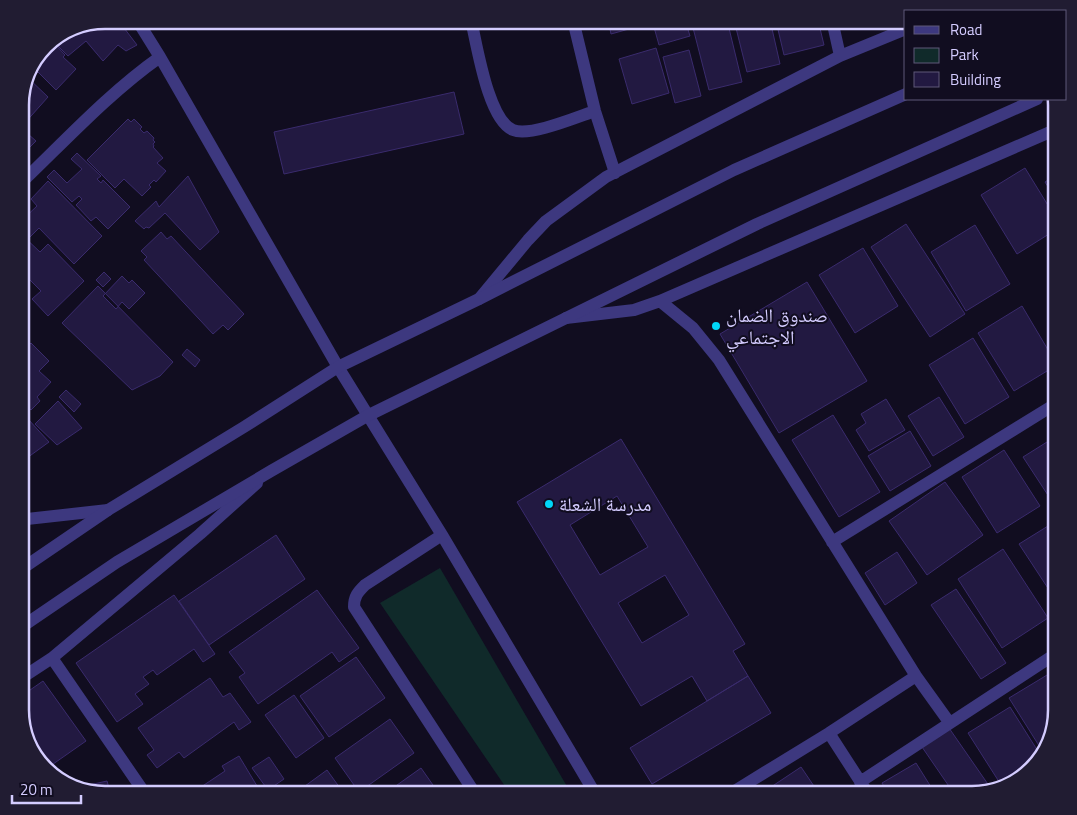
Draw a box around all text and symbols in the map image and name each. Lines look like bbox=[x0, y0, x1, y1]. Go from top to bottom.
legend bbox=[904, 10, 1067, 100]
text: Road bbox=[950, 18, 982, 41]
text: Park bbox=[950, 43, 979, 66]
text: Building bbox=[950, 68, 1001, 91]
place label: صندوق الضمان الاجتماعي bbox=[726, 300, 828, 353]
marker: صندوق الضمان الاجتماعي bbox=[710, 320, 722, 332]
place label: مدرسة الشعلة bbox=[559, 489, 652, 518]
marker: مدرسة الشعلة bbox=[543, 498, 555, 510]
scale bar bbox=[12, 772, 81, 804]
text: 20 m bbox=[20, 778, 53, 801]

